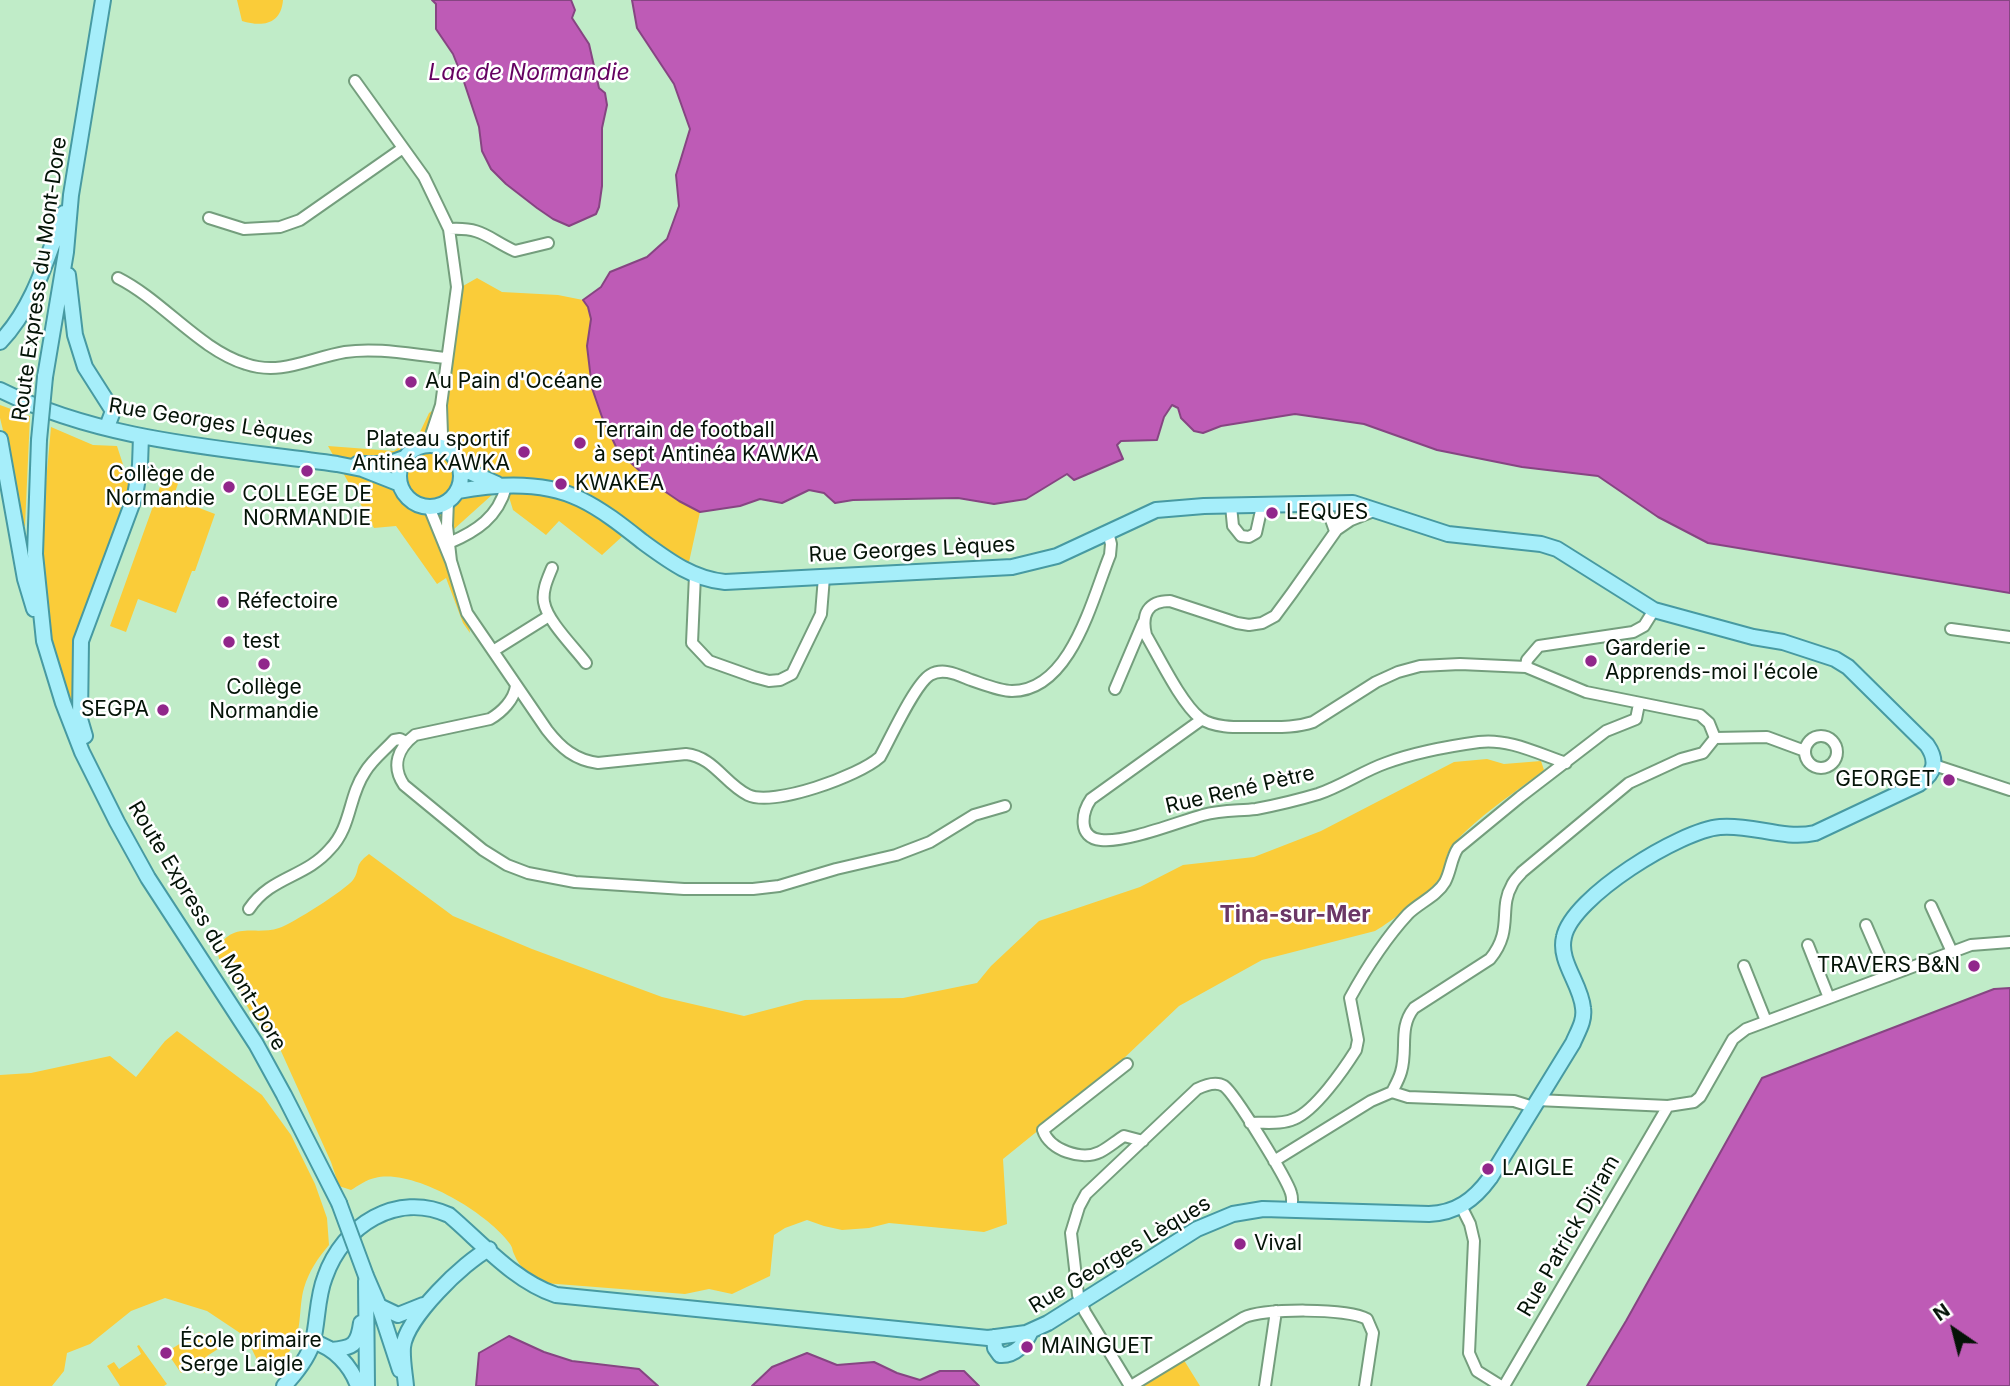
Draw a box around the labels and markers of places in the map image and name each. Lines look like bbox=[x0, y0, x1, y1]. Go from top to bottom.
place label: Au Pain d'Océane bbox=[425, 369, 603, 395]
marker: Au Pain d'Océane bbox=[403, 374, 419, 390]
place label: Terrain de football à sept Antinéa KAWKA bbox=[594, 418, 819, 468]
place label: Plateau sportif Antinéa KAWKA bbox=[352, 427, 510, 477]
marker: Terrain de football à sept Antinéa KAWKA bbox=[572, 435, 588, 451]
marker: Plateau sportif Antinéa KAWKA bbox=[516, 444, 532, 460]
place label: Collège de Normandie bbox=[106, 462, 215, 512]
marker: COLLEGE DE NORMANDIE bbox=[299, 463, 315, 479]
place label: KWAKEA bbox=[575, 471, 664, 497]
marker: KWAKEA bbox=[553, 476, 569, 492]
marker: Collège de Normandie bbox=[221, 479, 237, 495]
place label: COLLEGE DE NORMANDIE bbox=[242, 482, 372, 532]
place label: LEQUES bbox=[1286, 500, 1368, 526]
marker: LEQUES bbox=[1264, 505, 1280, 521]
place label: Réfectoire bbox=[237, 589, 338, 615]
marker: Réfectoire bbox=[215, 594, 231, 610]
place label: test bbox=[243, 629, 280, 655]
marker: test bbox=[221, 634, 237, 650]
place label: Garderie - Apprends-moi l'école bbox=[1605, 636, 1818, 686]
marker: Garderie - Apprends-moi l'école bbox=[1583, 653, 1599, 669]
marker: Collège Normandie bbox=[256, 656, 272, 672]
place label: Collège Normandie bbox=[209, 675, 319, 725]
place label: SEGPA bbox=[81, 697, 149, 723]
marker: SEGPA bbox=[155, 702, 171, 718]
place label: GEORGET bbox=[1835, 767, 1935, 793]
marker: GEORGET bbox=[1941, 772, 1957, 788]
place label: TRAVERS B&N bbox=[1817, 953, 1960, 979]
marker: TRAVERS B&N bbox=[1966, 958, 1982, 974]
place label: LAIGLE bbox=[1502, 1156, 1574, 1182]
marker: LAIGLE bbox=[1480, 1161, 1496, 1177]
place label: Vival bbox=[1254, 1231, 1302, 1257]
marker: Vival bbox=[1232, 1236, 1248, 1252]
place label: École primaire Serge Laigle bbox=[180, 1328, 322, 1378]
place label: MAINGUET bbox=[1041, 1334, 1153, 1360]
marker: MAINGUET bbox=[1019, 1339, 1035, 1355]
marker: École primaire Serge Laigle bbox=[158, 1345, 174, 1361]

